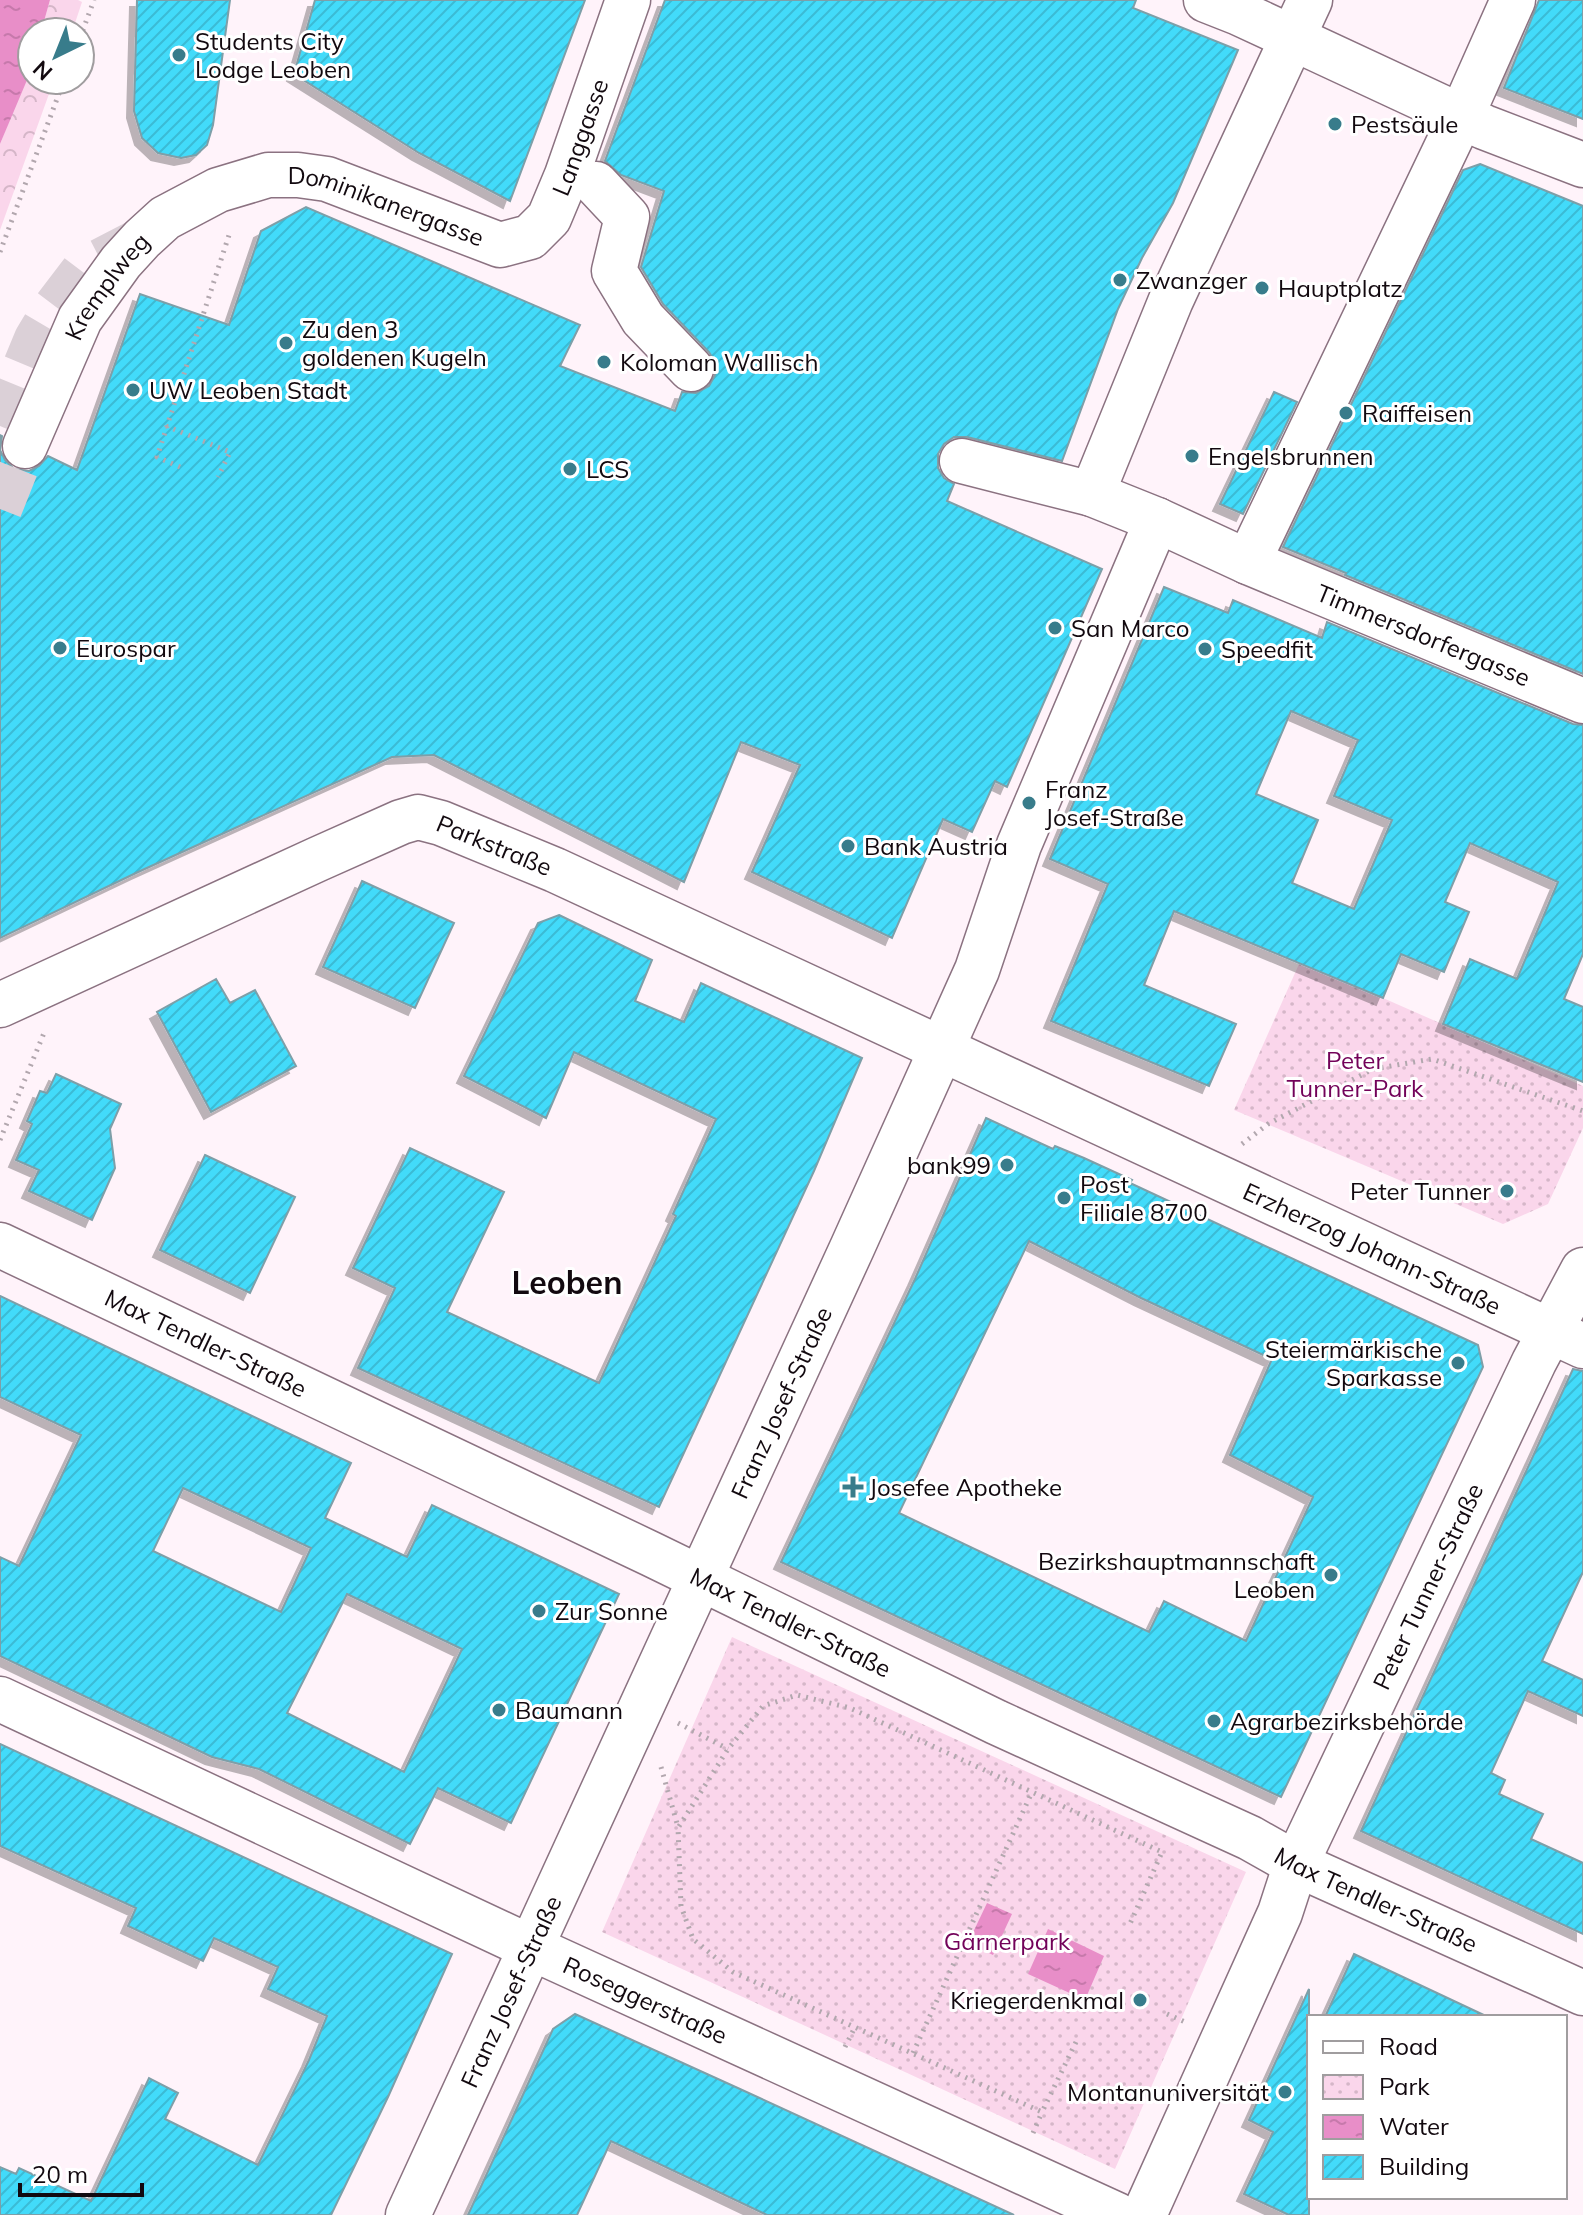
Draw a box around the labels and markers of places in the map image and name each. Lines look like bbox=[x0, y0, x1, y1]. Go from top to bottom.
place label: Students City Lodge Leoben bbox=[195, 26, 351, 84]
marker: Students City Lodge Leoben bbox=[170, 46, 188, 64]
place label: Pestsäule bbox=[1351, 109, 1458, 139]
marker: Pestsäule bbox=[1326, 115, 1344, 133]
place label: Zwanzger bbox=[1136, 265, 1247, 295]
marker: Zwanzger bbox=[1111, 271, 1129, 289]
place label: Hauptplatz bbox=[1278, 273, 1403, 303]
marker: Hauptplatz bbox=[1253, 279, 1271, 297]
place label: Zu den 3 goldenen Kugeln bbox=[302, 314, 487, 372]
marker: Zu den 3 goldenen Kugeln bbox=[277, 334, 295, 352]
place label: Koloman Wallisch bbox=[620, 347, 819, 377]
marker: Koloman Wallisch bbox=[595, 353, 613, 371]
place label: UW Leoben Stadt bbox=[149, 375, 347, 405]
marker: UW Leoben Stadt bbox=[124, 381, 142, 399]
place label: Raiffeisen bbox=[1362, 398, 1472, 428]
marker: Raiffeisen bbox=[1337, 404, 1355, 422]
place label: Engelsbrunnen bbox=[1208, 441, 1374, 471]
marker: Engelsbrunnen bbox=[1183, 447, 1201, 465]
place label: LCS bbox=[586, 454, 629, 484]
marker: LCS bbox=[561, 460, 579, 478]
place label: San Marco bbox=[1071, 613, 1190, 643]
marker: San Marco bbox=[1046, 619, 1064, 637]
place label: Eurospar bbox=[76, 633, 176, 663]
place label: Speedfit bbox=[1221, 634, 1313, 664]
marker: Eurospar bbox=[51, 639, 69, 657]
marker: Speedfit bbox=[1196, 640, 1214, 658]
place label: Franz Josef-Straße bbox=[1045, 774, 1184, 832]
marker: Franz Josef-Straße bbox=[1020, 794, 1038, 812]
place label: Bank Austria bbox=[864, 831, 1008, 861]
marker: Bank Austria bbox=[839, 837, 857, 855]
place label: bank99 bbox=[907, 1150, 991, 1180]
marker: bank99 bbox=[998, 1156, 1016, 1174]
place label: Post Filiale 8700 bbox=[1080, 1169, 1208, 1227]
place label: Peter Tunner bbox=[1350, 1176, 1491, 1206]
marker: Peter Tunner bbox=[1498, 1182, 1516, 1200]
marker: Post Filiale 8700 bbox=[1055, 1189, 1073, 1207]
place label: Steiermärkische Sparkasse bbox=[1265, 1334, 1442, 1392]
marker: Steiermärkische Sparkasse bbox=[1449, 1354, 1467, 1372]
place label: Josefee Apotheke bbox=[869, 1472, 1062, 1502]
marker: Josefee Apotheke bbox=[844, 1478, 862, 1496]
place label: Bezirkshauptmannschaft Leoben bbox=[1038, 1546, 1315, 1604]
marker: Bezirkshauptmannschaft Leoben bbox=[1322, 1566, 1340, 1584]
place label: Zur Sonne bbox=[555, 1596, 668, 1626]
marker: Zur Sonne bbox=[530, 1602, 548, 1620]
place label: Baumann bbox=[515, 1695, 623, 1725]
marker: Baumann bbox=[490, 1701, 508, 1719]
place label: Agrarbezirksbehörde bbox=[1230, 1706, 1463, 1736]
marker: Agrarbezirksbehörde bbox=[1205, 1712, 1223, 1730]
place label: Kriegerdenkmal bbox=[950, 1985, 1124, 2015]
marker: Kriegerdenkmal bbox=[1131, 1991, 1149, 2009]
place label: Montanuniversität bbox=[1067, 2077, 1269, 2107]
marker: Montanuniversität bbox=[1276, 2083, 1294, 2101]

